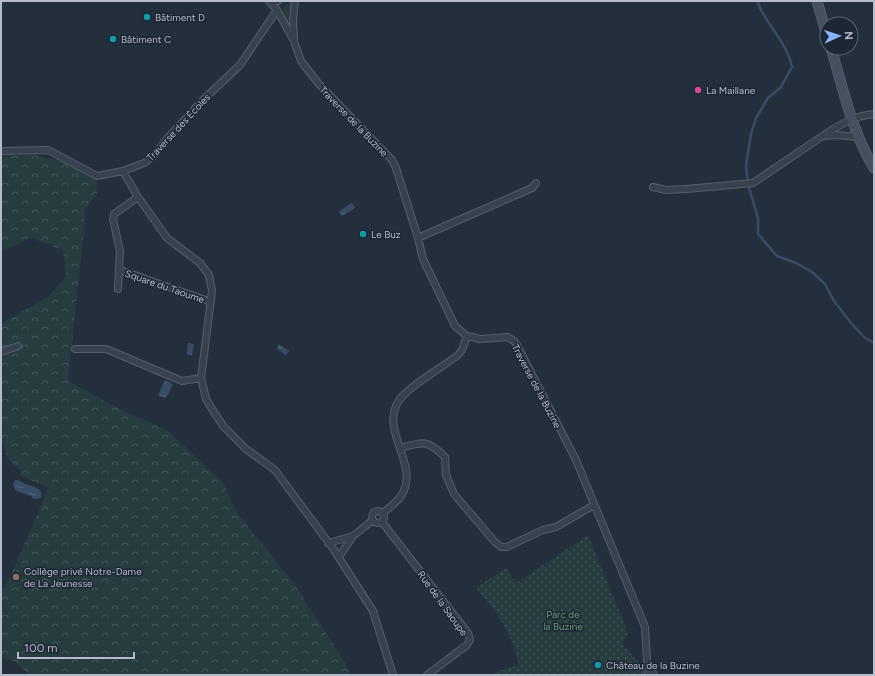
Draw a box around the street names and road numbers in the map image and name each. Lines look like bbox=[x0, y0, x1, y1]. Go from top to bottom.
street label: Traverse de la Buzine bbox=[316, 83, 391, 160]
street label: Traverse des Écoles bbox=[144, 91, 213, 164]
street label: Square du Taoume bbox=[123, 267, 207, 306]
street label: Traverse de la Buzine bbox=[509, 342, 564, 431]
street label: Rue de la Saoupe bbox=[415, 568, 471, 639]

